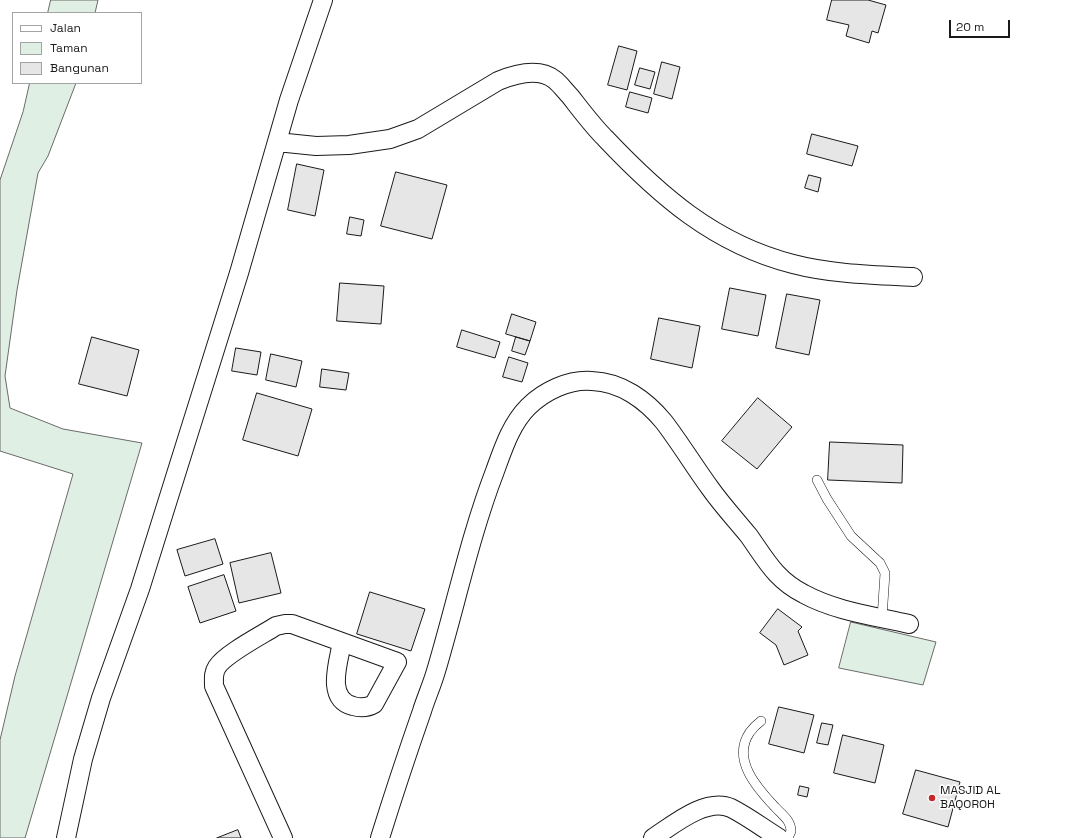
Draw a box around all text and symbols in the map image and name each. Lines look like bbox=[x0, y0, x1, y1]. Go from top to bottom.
legend bbox=[12, 12, 142, 84]
scale bar bbox=[951, 12, 1012, 38]
text: 20 m bbox=[956, 19, 984, 35]
text: Jalan bbox=[50, 20, 81, 36]
text: Taman bbox=[50, 40, 87, 56]
text: Bangunan bbox=[50, 60, 109, 76]
place label: MASJID AL BAQOROH bbox=[940, 784, 1000, 812]
marker: MASJID AL BAQOROH bbox=[927, 793, 937, 803]

